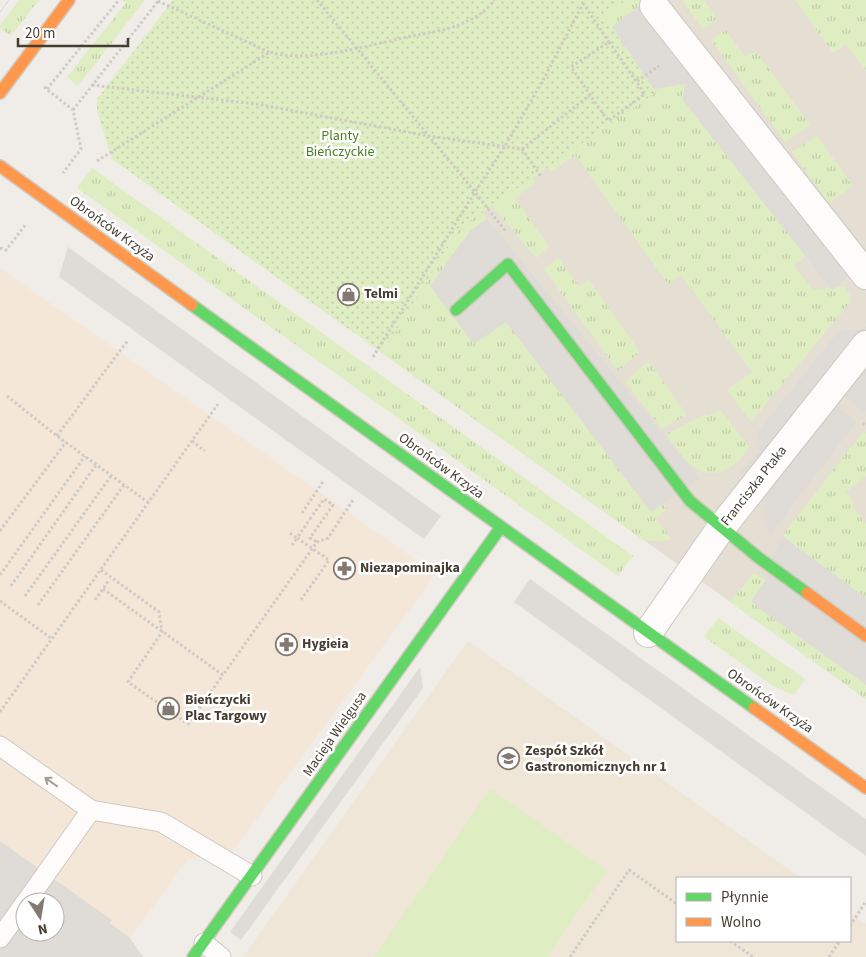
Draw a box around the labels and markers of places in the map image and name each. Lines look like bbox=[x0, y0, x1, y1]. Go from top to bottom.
shop icon: Telmi bbox=[336, 282, 360, 306]
place label: Telmi bbox=[364, 284, 398, 304]
pharmacy icon: Niezapominajka bbox=[332, 556, 356, 580]
place label: Niezapominajka bbox=[360, 558, 460, 578]
pharmacy icon: Hygieia bbox=[274, 632, 298, 656]
place label: Hygieia bbox=[302, 634, 349, 654]
place label: Bieńczycki Plac Targowy bbox=[185, 690, 268, 726]
shop icon: Bieńczycki Plac Targowy bbox=[157, 696, 181, 720]
place label: Zespół Szkół Gastronomicznych nr 1 bbox=[525, 741, 667, 777]
school or university icon: Zespół Szkół Gastronomicznych nr 1 bbox=[497, 747, 521, 771]

